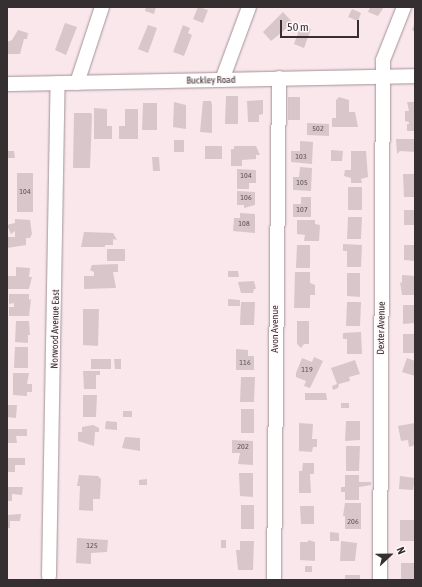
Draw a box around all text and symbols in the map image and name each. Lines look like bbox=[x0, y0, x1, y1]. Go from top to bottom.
scale bar bbox=[282, 12, 361, 38]
text: 50 m bbox=[287, 20, 309, 34]
street label: Buckley Road bbox=[186, 74, 236, 86]
house number: 502 bbox=[312, 124, 324, 134]
house number: 103 bbox=[295, 152, 307, 162]
house number: 104 bbox=[240, 171, 252, 181]
house number: 105 bbox=[296, 178, 308, 188]
house number: 104 bbox=[19, 187, 31, 197]
house number: 106 bbox=[240, 193, 252, 203]
house number: 107 bbox=[296, 205, 308, 215]
house number: 108 bbox=[238, 219, 250, 229]
street label: Norwood Avenue East bbox=[48, 289, 62, 369]
street label: Dexter Avenue bbox=[375, 301, 387, 355]
street label: Avon Avenue bbox=[269, 305, 281, 353]
house number: 116 bbox=[239, 358, 251, 368]
house number: 119 bbox=[301, 365, 313, 375]
house number: 202 bbox=[237, 442, 249, 452]
house number: 206 bbox=[347, 517, 359, 527]
north arrow bbox=[370, 535, 410, 575]
house number: 125 bbox=[86, 541, 98, 551]
text: N bbox=[394, 545, 408, 556]

